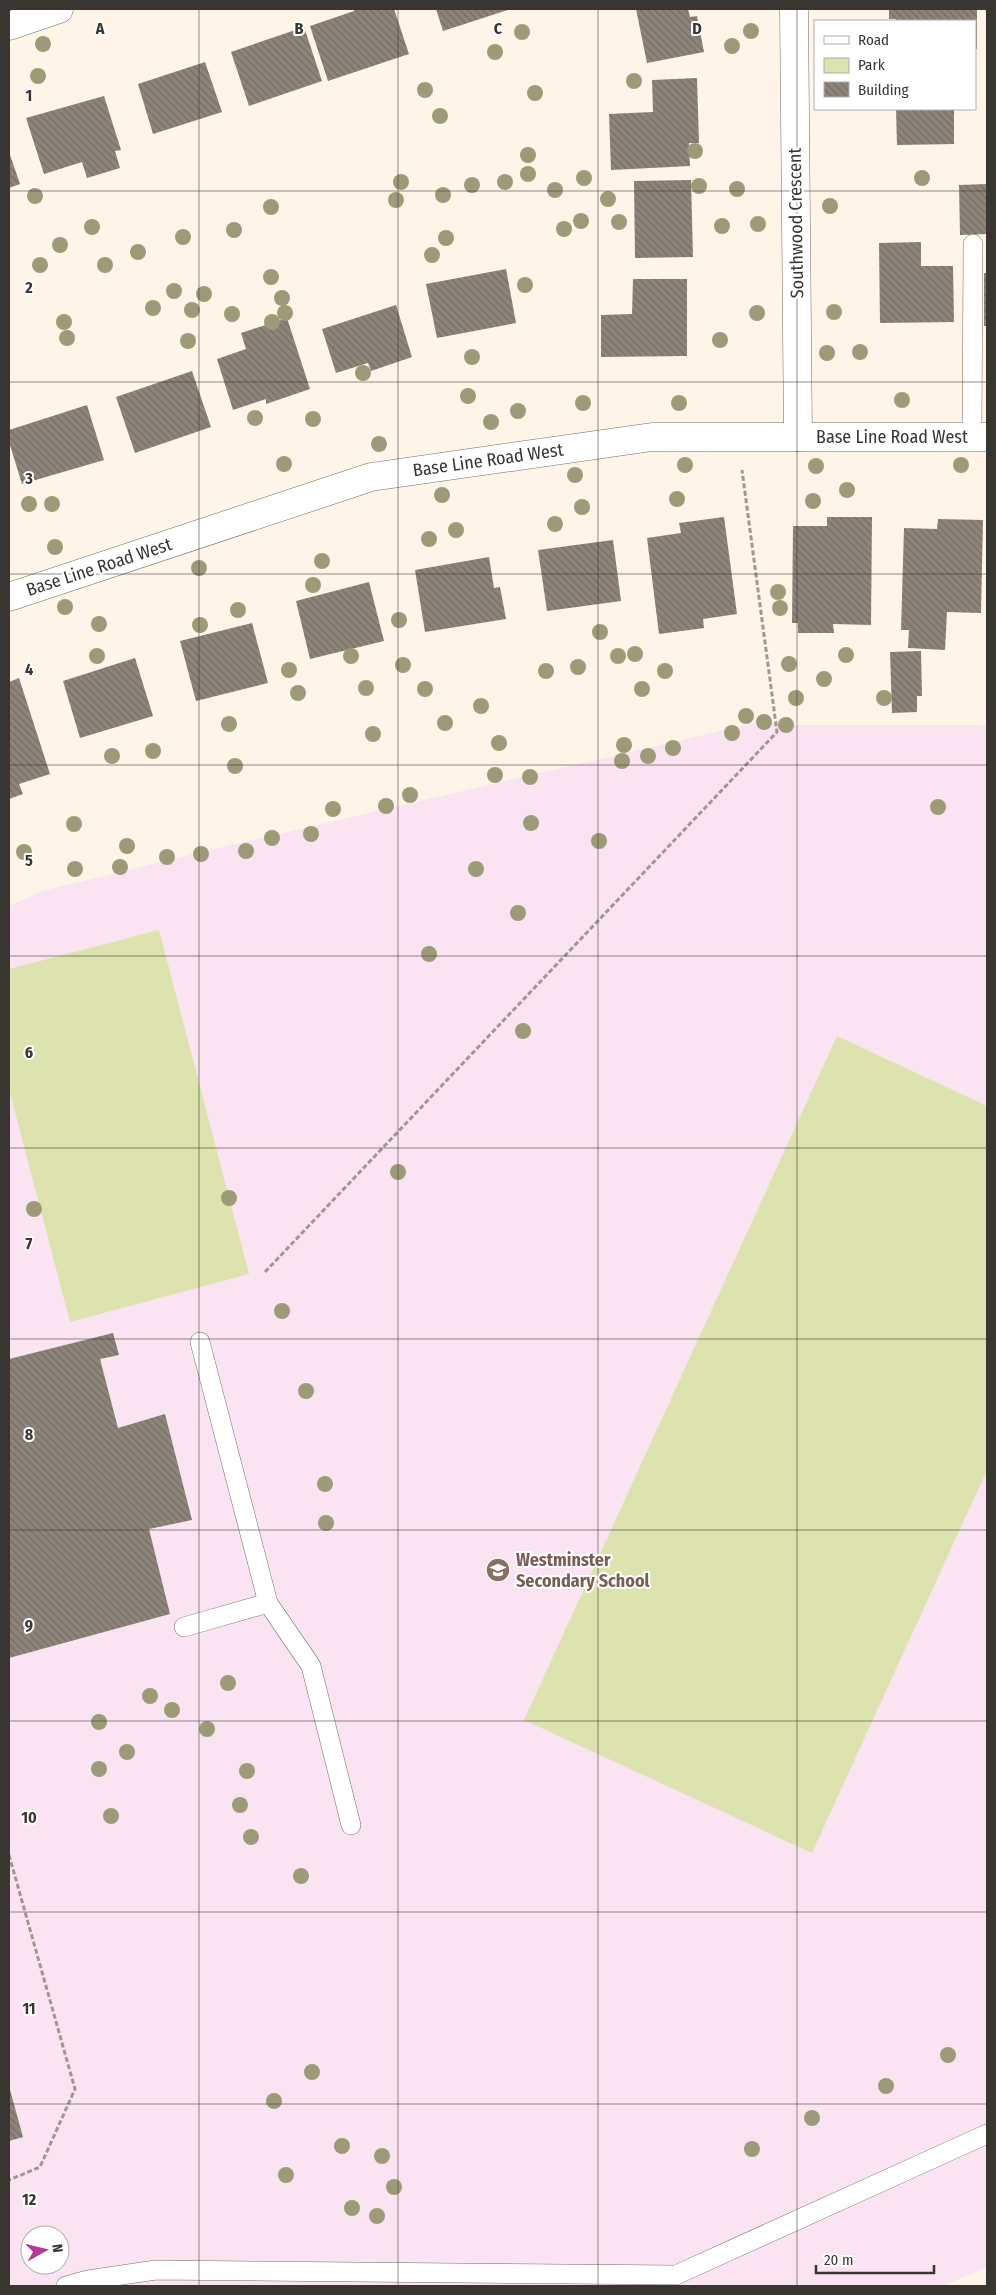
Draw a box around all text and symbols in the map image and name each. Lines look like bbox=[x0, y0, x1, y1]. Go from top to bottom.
text: A bbox=[95, 19, 105, 38]
text: B bbox=[295, 19, 304, 38]
text: C bbox=[494, 19, 503, 38]
text: D bbox=[692, 19, 702, 38]
legend bbox=[814, 20, 976, 110]
text: Road bbox=[858, 31, 889, 49]
text: Park bbox=[858, 56, 885, 74]
text: Building bbox=[858, 81, 909, 99]
text: 1 bbox=[26, 86, 32, 105]
street label: Southwood Crescent bbox=[784, 147, 808, 299]
text: 2 bbox=[24, 278, 33, 297]
street label: Base Line Road West bbox=[816, 426, 968, 448]
street label: Base Line Road West bbox=[411, 439, 565, 481]
text: 3 bbox=[24, 469, 33, 488]
street label: Base Line Road West bbox=[23, 533, 175, 601]
text: 4 bbox=[25, 660, 33, 679]
text: 5 bbox=[25, 851, 33, 870]
text: 6 bbox=[25, 1043, 33, 1062]
text: 7 bbox=[26, 1234, 33, 1253]
text: 8 bbox=[25, 1425, 34, 1444]
place label: Westminster Secondary School bbox=[516, 1549, 650, 1592]
school or university icon: Westminster Secondary School bbox=[485, 1557, 511, 1583]
text: 9 bbox=[25, 1616, 33, 1635]
text: 10 bbox=[21, 1808, 37, 1827]
text: 11 bbox=[22, 1999, 36, 2018]
text: 12 bbox=[22, 2190, 37, 2209]
north arrow bbox=[20, 2225, 70, 2275]
scale bar bbox=[816, 2242, 934, 2274]
text: N bbox=[48, 2243, 66, 2254]
text: 20 m bbox=[824, 2251, 854, 2269]

